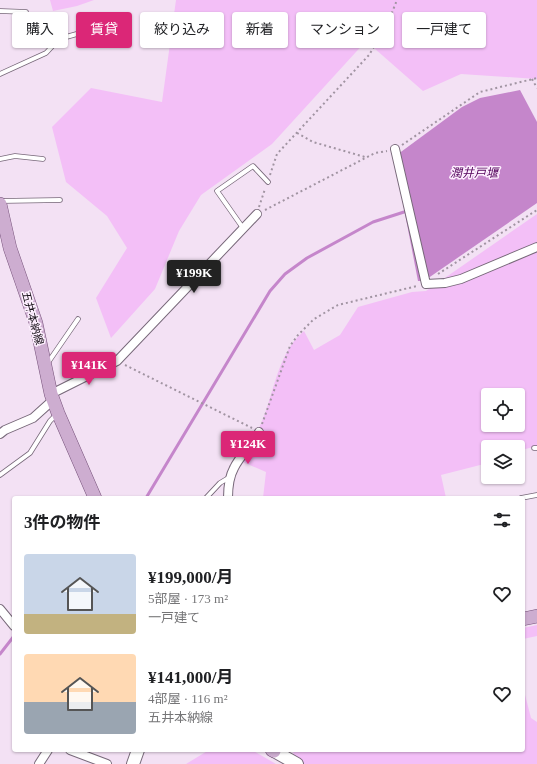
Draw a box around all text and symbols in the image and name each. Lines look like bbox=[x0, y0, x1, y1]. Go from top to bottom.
chip: 購入 bbox=[12, 12, 68, 48]
chip: 賃貸 bbox=[76, 12, 132, 48]
chip: 絞り込み bbox=[140, 12, 224, 48]
chip: 新着 bbox=[232, 12, 288, 48]
chip: マンション bbox=[296, 12, 394, 48]
chip: 一戸建て bbox=[402, 12, 486, 48]
water label: 潤井戸堰 bbox=[450, 166, 500, 180]
pin: ¥199K bbox=[166, 260, 222, 294]
text: ¥199K bbox=[176, 265, 212, 280]
street label: 五井本納線 bbox=[20, 290, 46, 346]
pin: ¥141K bbox=[61, 352, 117, 386]
text: ¥141K bbox=[71, 357, 107, 372]
map controls bbox=[481, 388, 525, 484]
button: locate bbox=[481, 388, 525, 432]
pin: ¥124K bbox=[220, 431, 276, 465]
text: ¥124K bbox=[230, 436, 266, 451]
button: layers bbox=[481, 440, 525, 484]
icon: filters bbox=[491, 509, 513, 531]
text: 3件の物件 bbox=[24, 513, 101, 532]
text: ¥199,000/月 bbox=[148, 568, 233, 587]
icon: home bbox=[56, 570, 104, 618]
icon: heart bbox=[491, 583, 513, 605]
text: 5部屋 · 173 m² bbox=[148, 591, 228, 606]
text: 一戸建て bbox=[148, 610, 200, 625]
text: ¥141,000/月 bbox=[148, 668, 233, 687]
icon: home bbox=[56, 670, 104, 718]
icon: heart bbox=[491, 683, 513, 705]
text: 4部屋 · 116 m² bbox=[148, 691, 228, 706]
text: 五井本納線 bbox=[148, 710, 213, 725]

